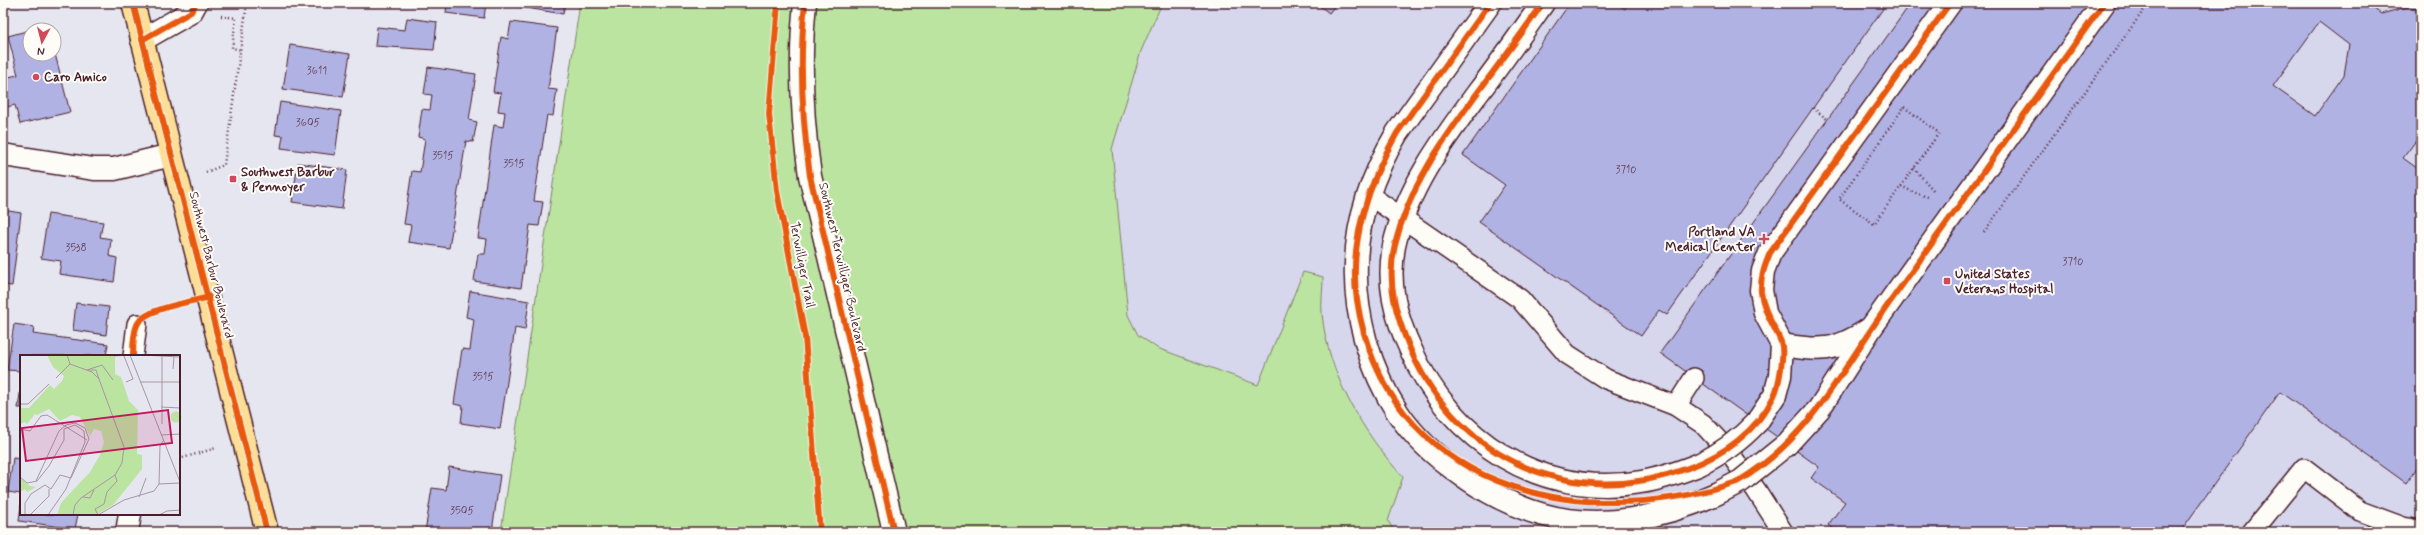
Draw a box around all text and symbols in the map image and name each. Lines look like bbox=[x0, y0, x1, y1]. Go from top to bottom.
north arrow bbox=[22, 22, 62, 62]
text: N bbox=[36, 44, 45, 58]
house number: 3611 bbox=[307, 64, 327, 78]
place label: Caro Amico bbox=[44, 69, 107, 86]
marker: Caro Amico bbox=[31, 72, 41, 82]
house number: 3605 bbox=[296, 116, 321, 130]
house number: 3515 bbox=[432, 149, 454, 163]
house number: 3515 bbox=[503, 157, 525, 171]
house number: 3710 bbox=[1616, 163, 1636, 177]
place label: Southwest Barbur & Pennoyer bbox=[241, 164, 335, 196]
marker: Southwest Barbur & Pennoyer bbox=[228, 174, 238, 184]
street label: Southwest Terwilliger Boulevard bbox=[814, 181, 870, 353]
street label: Southwest Barbur Boulevard bbox=[185, 190, 237, 340]
street label: Terwilliger Trail bbox=[785, 221, 819, 309]
place label: Portland VA Medical Center bbox=[1665, 224, 1756, 256]
marker: Portland VA Medical Center bbox=[1758, 233, 1770, 245]
house number: 3538 bbox=[65, 241, 87, 255]
house number: 3710 bbox=[2063, 255, 2083, 269]
place label: United States Veterans Hospital bbox=[1955, 266, 2054, 298]
marker: United States Veterans Hospital bbox=[1942, 276, 1952, 286]
inset map bbox=[20, 355, 180, 515]
house number: 3515 bbox=[472, 370, 494, 384]
house number: 3505 bbox=[450, 504, 474, 518]

